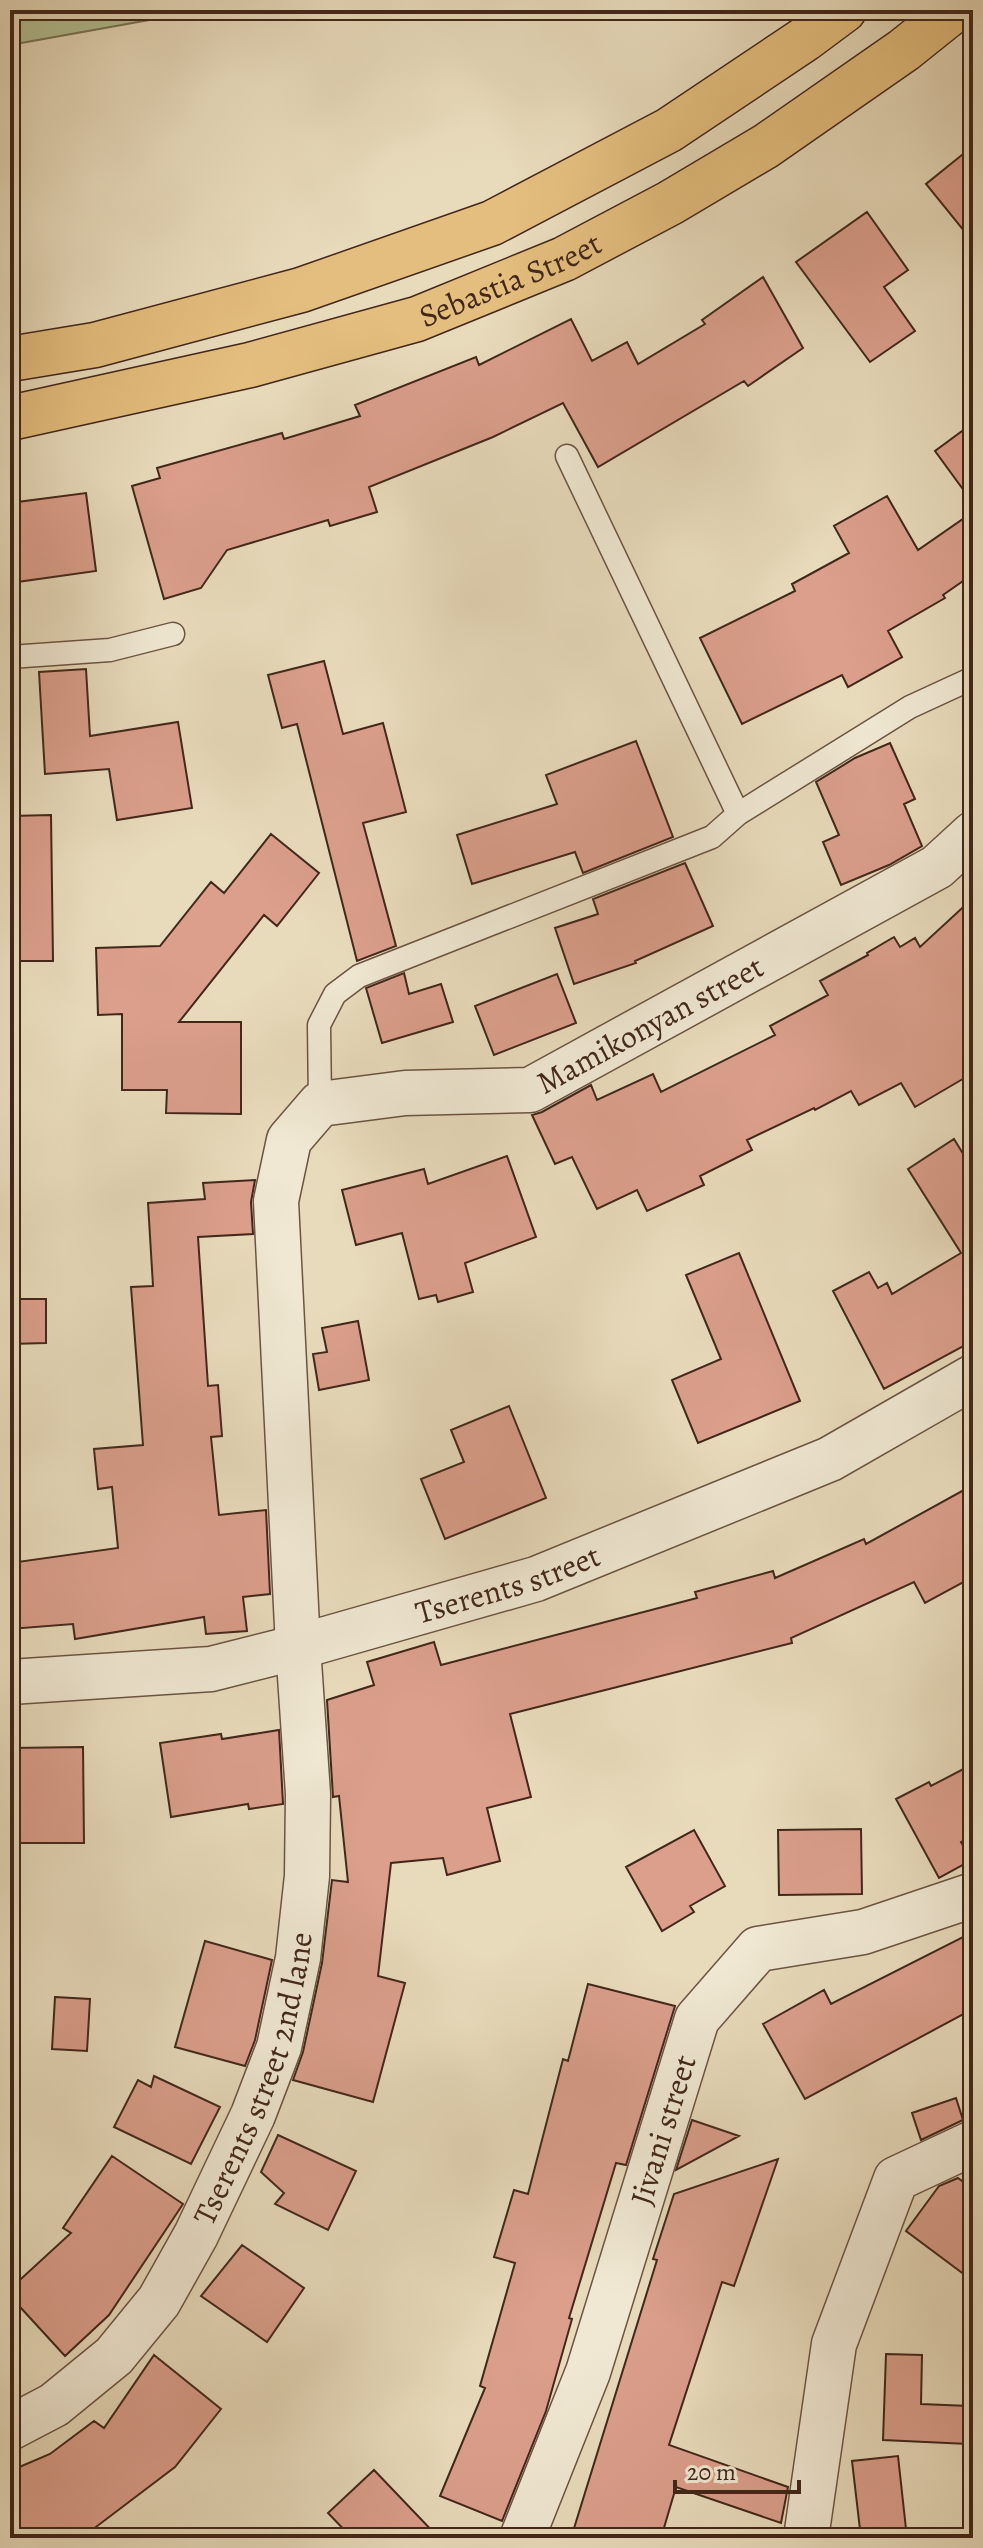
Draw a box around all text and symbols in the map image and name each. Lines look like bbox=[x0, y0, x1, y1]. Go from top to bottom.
street label: Sebastia Street bbox=[412, 221, 609, 338]
street label: Mamikonyan street bbox=[528, 944, 771, 1104]
street label: Tserents street bbox=[410, 1533, 606, 1634]
street label: Tserents street 2nd lane bbox=[182, 1930, 323, 2232]
street label: Jivani street bbox=[619, 2049, 707, 2210]
scale bar bbox=[675, 2444, 799, 2494]
text: 20 m bbox=[687, 2456, 736, 2488]

